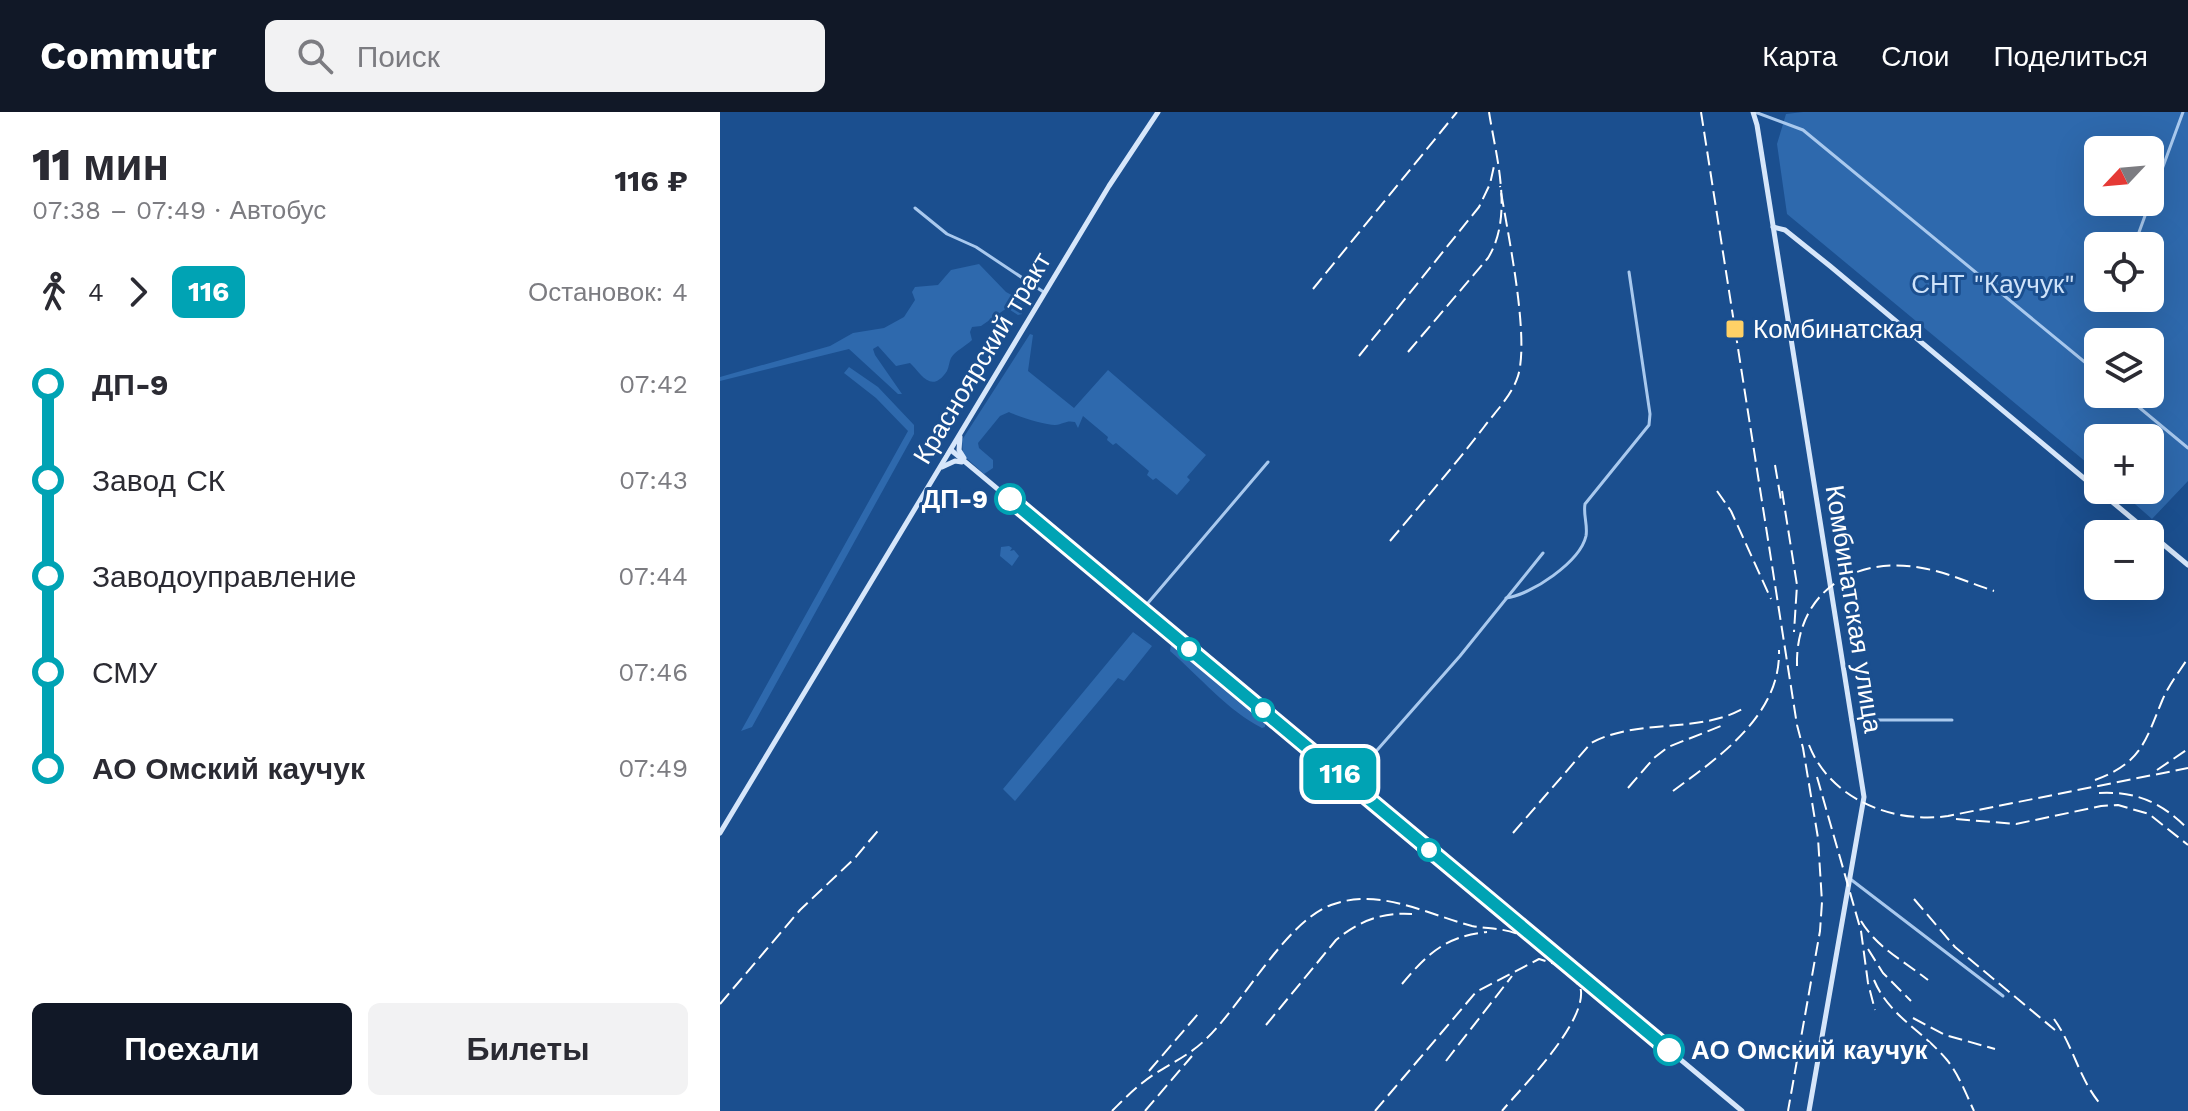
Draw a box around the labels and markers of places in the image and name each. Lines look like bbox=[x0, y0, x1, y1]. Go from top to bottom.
place label: Комбинатская bbox=[1753, 314, 1923, 344]
marker: Комбинатская bbox=[1724, 318, 1746, 340]
place label: ДП-9 bbox=[922, 484, 988, 514]
marker: ДП-9 bbox=[995, 484, 1025, 514]
unlabelled marker bbox=[1178, 638, 1200, 660]
unlabelled marker bbox=[1252, 699, 1274, 721]
unlabelled marker bbox=[1418, 839, 1440, 861]
marker: АО Омский каучук bbox=[1654, 1035, 1684, 1065]
place label: АО Омский каучук bbox=[1691, 1035, 1929, 1065]

